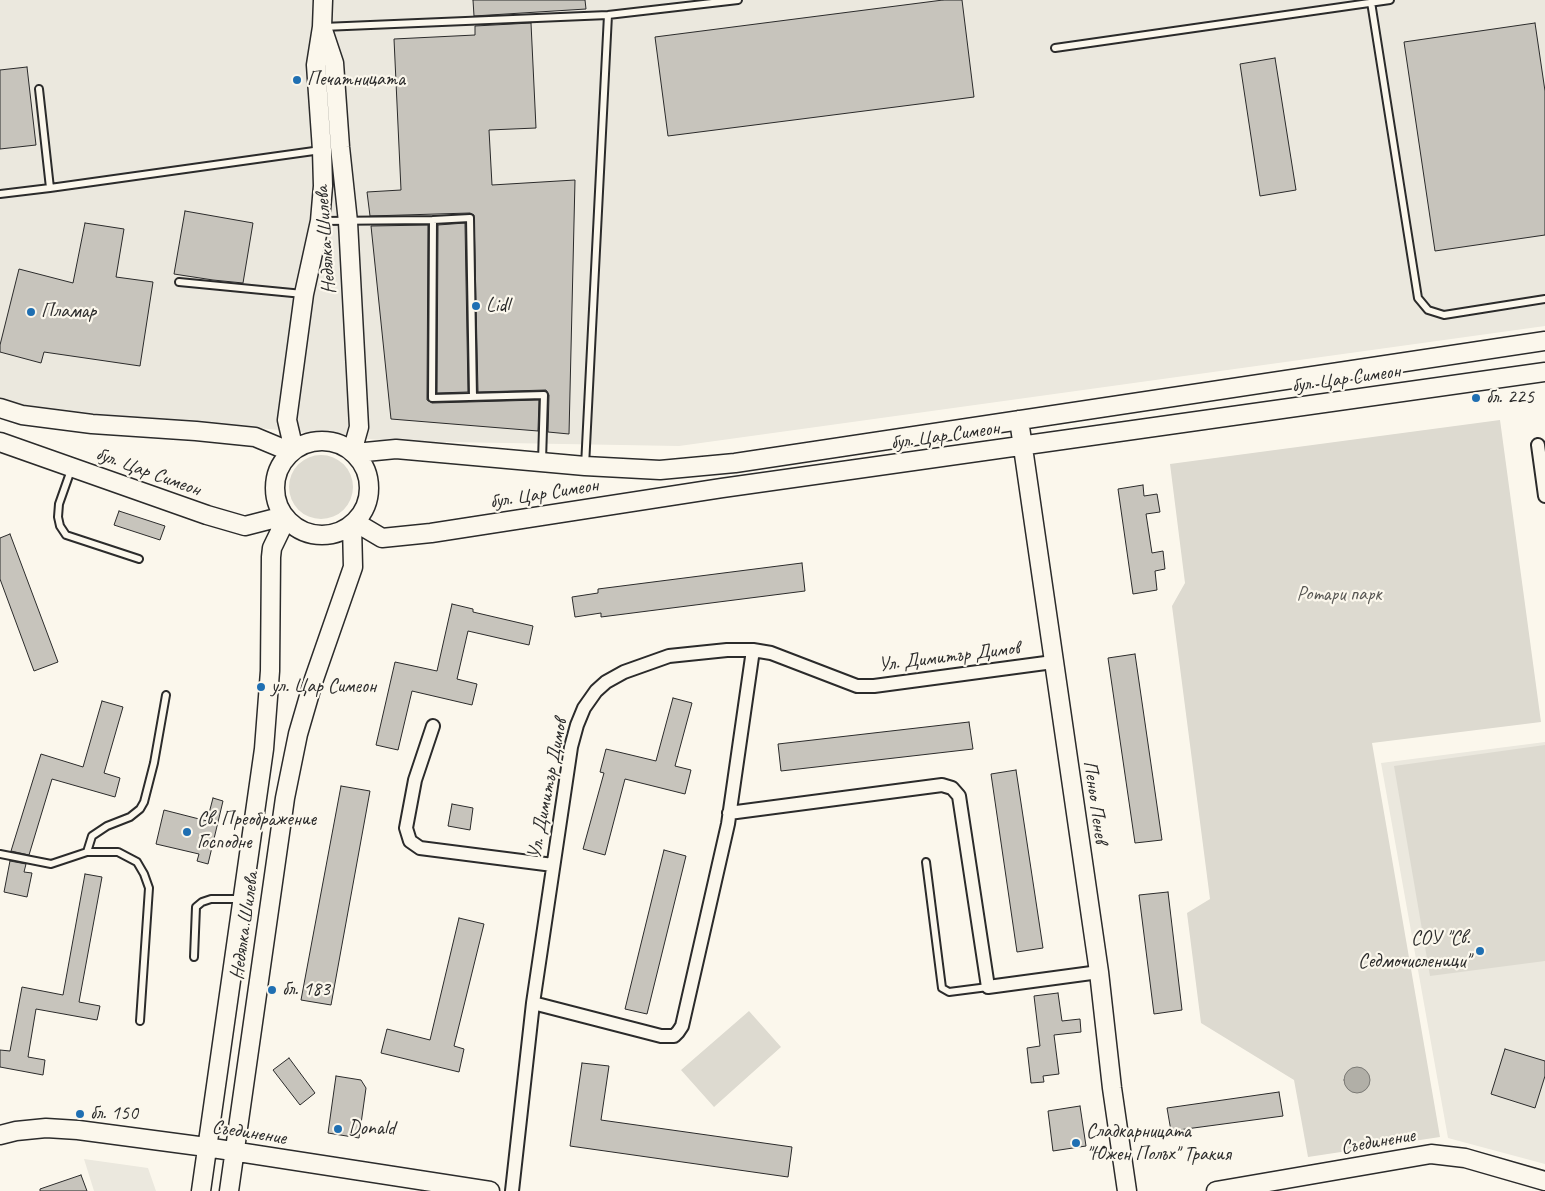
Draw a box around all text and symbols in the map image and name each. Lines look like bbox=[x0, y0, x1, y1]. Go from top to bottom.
place label: Печатницата bbox=[307, 68, 405, 92]
marker: Печатницата bbox=[291, 74, 303, 86]
street label: Недялка Шилева bbox=[310, 185, 342, 295]
place label: Lidl bbox=[486, 294, 510, 318]
place label: Пламар bbox=[41, 300, 96, 324]
marker: Lidl bbox=[470, 300, 482, 312]
marker: Пламар bbox=[25, 306, 37, 318]
street label: бул. Цар Симеон bbox=[1290, 359, 1402, 399]
place label: бл. 225 bbox=[1486, 386, 1534, 410]
marker: бл. 225 bbox=[1470, 392, 1482, 404]
street label: бул. Цар Симеон bbox=[889, 416, 1001, 456]
street label: бул. Цар Симеон bbox=[92, 442, 204, 502]
street label: бул. Цар Симеон bbox=[488, 474, 600, 514]
park label: Ротари парк bbox=[1297, 583, 1381, 607]
street label: Ул. Димитър Димов bbox=[877, 636, 1021, 678]
place label: ул. Цар Симеон bbox=[271, 675, 376, 699]
marker: ул. Цар Симеон bbox=[255, 681, 267, 693]
street label: Ул. Димитър Димов bbox=[523, 717, 573, 861]
street label: Пеньо Пенев bbox=[1077, 759, 1113, 845]
place label: Св. Преображение Господне bbox=[197, 808, 316, 855]
marker: Св. Преображение Господне bbox=[181, 826, 193, 838]
street label: Недялка Шилева bbox=[226, 871, 264, 981]
place label: СОУ "Св. Седмочисленици" bbox=[1358, 927, 1470, 974]
marker: СОУ "Св. Седмочисленици" bbox=[1474, 945, 1486, 957]
place label: бл. 183 bbox=[282, 978, 330, 1002]
marker: бл. 183 bbox=[266, 984, 278, 996]
place label: бл. 150 bbox=[90, 1102, 138, 1126]
marker: бл. 150 bbox=[74, 1108, 86, 1120]
street label: Съединение bbox=[210, 1115, 288, 1151]
place label: Donald bbox=[348, 1117, 395, 1141]
place label: Сладкарницата "Южен Полъх" Тракия bbox=[1086, 1120, 1231, 1167]
marker: Donald bbox=[332, 1123, 344, 1135]
street label: Съединение bbox=[1339, 1124, 1417, 1160]
marker: Сладкарницата "Южен Полъх" Тракия bbox=[1070, 1137, 1082, 1149]

